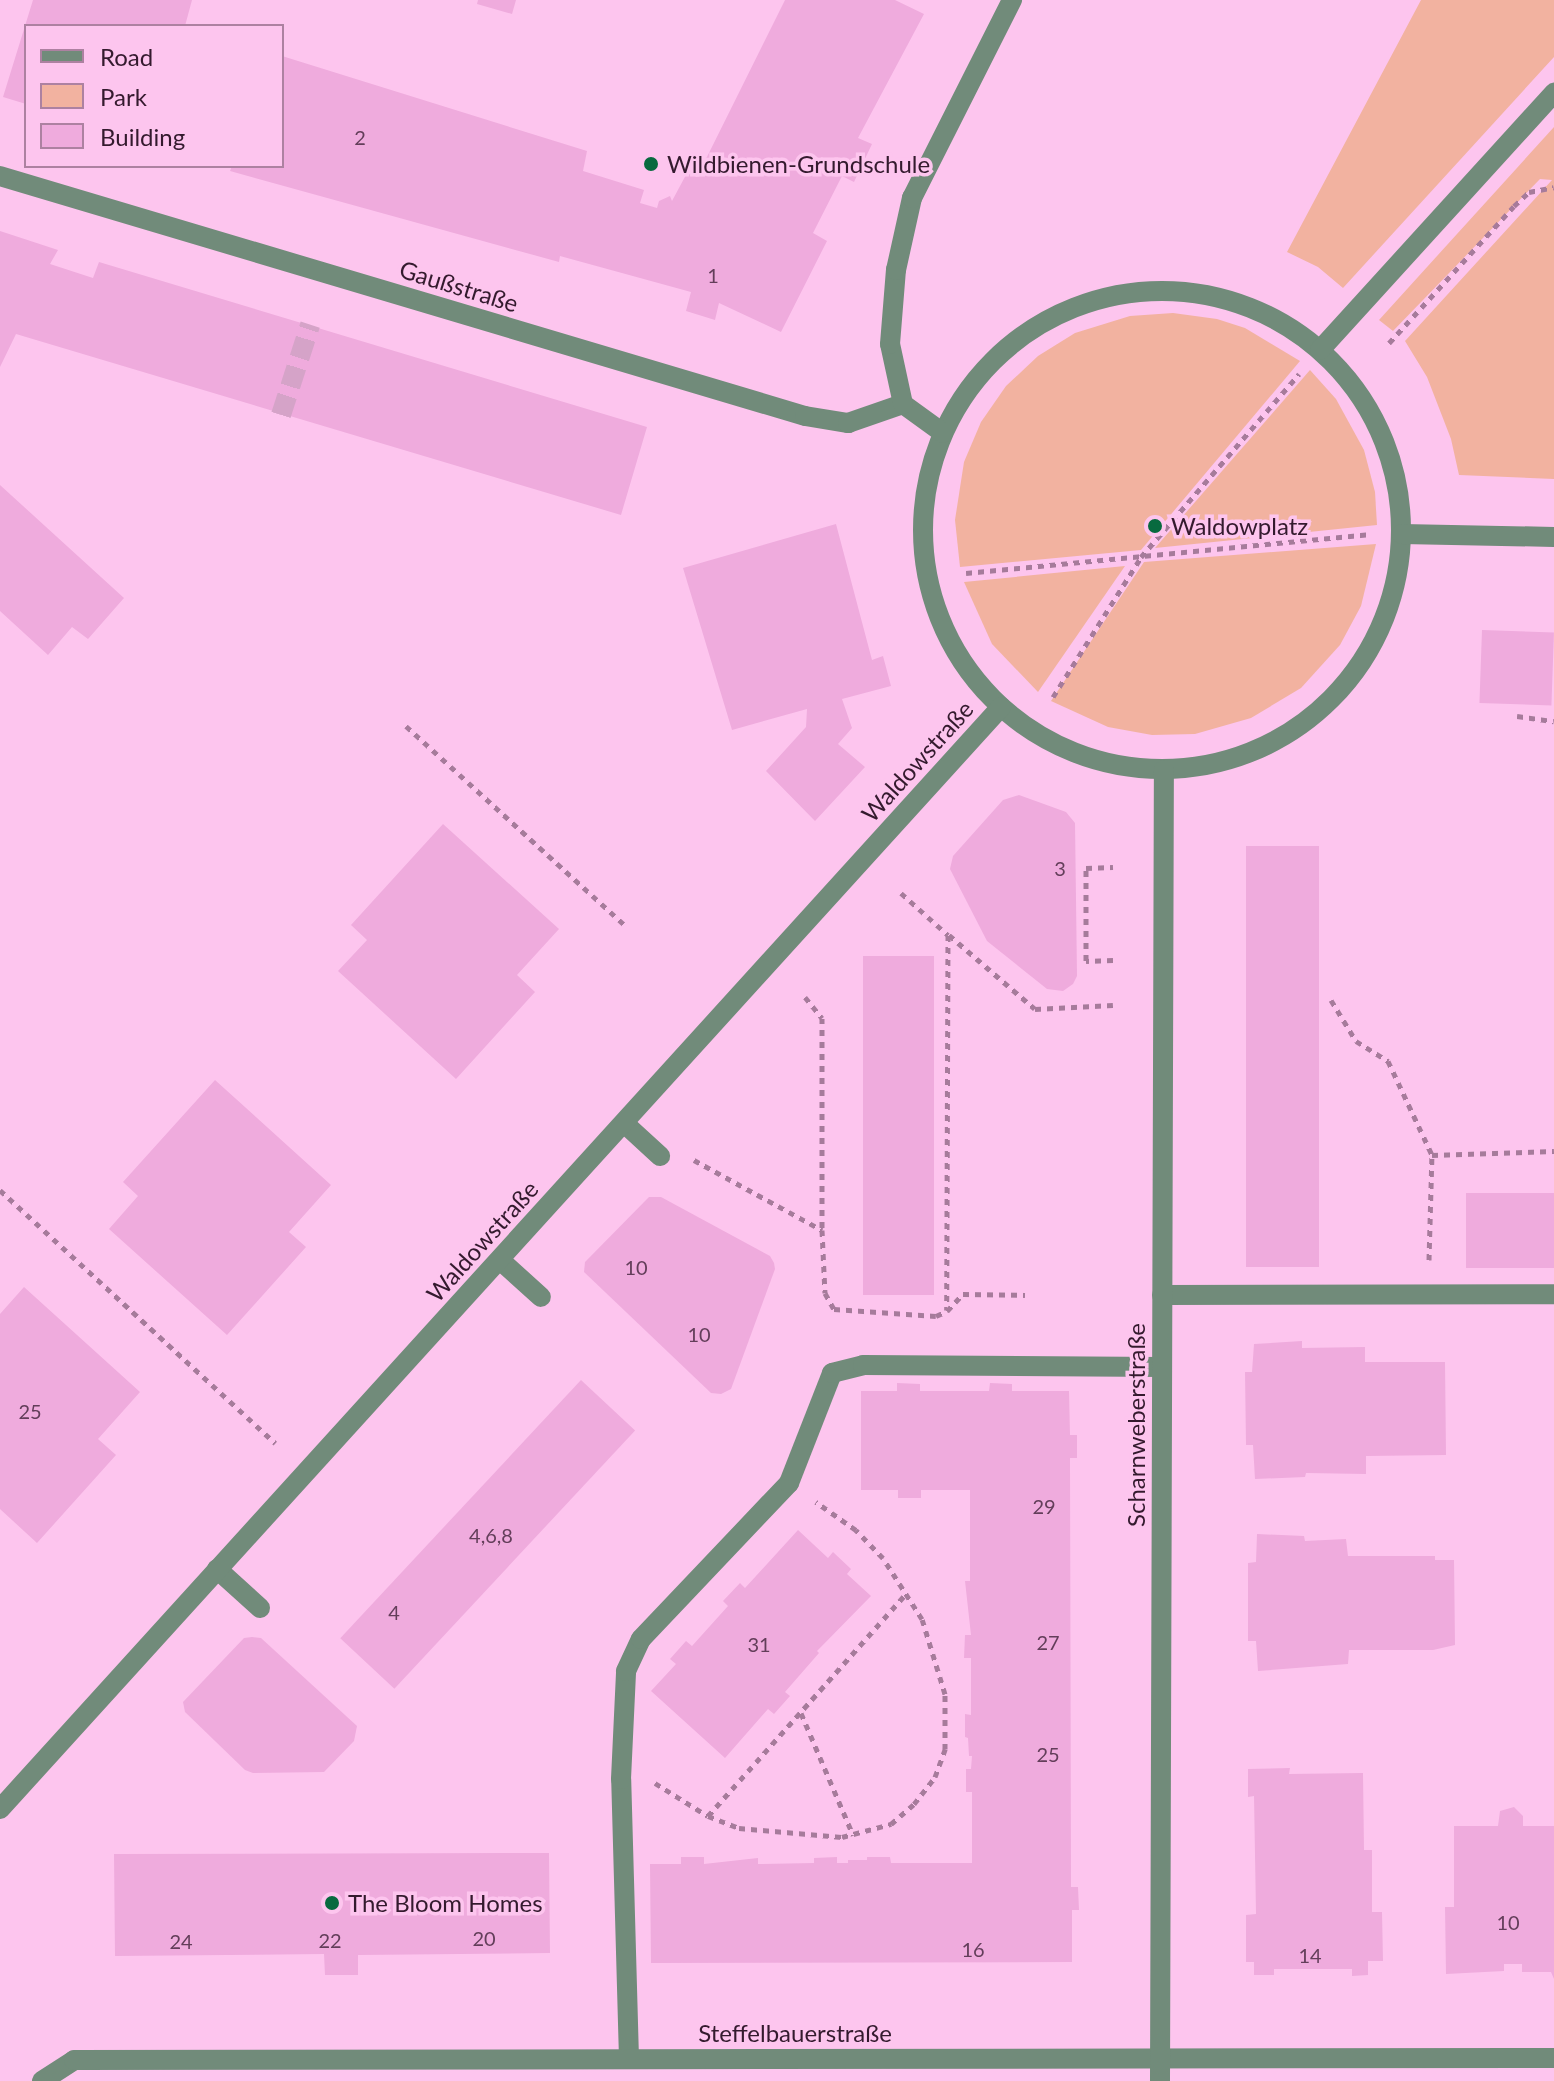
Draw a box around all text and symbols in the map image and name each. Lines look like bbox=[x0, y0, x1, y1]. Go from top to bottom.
legend bbox=[24, 24, 284, 168]
text: Road bbox=[100, 42, 153, 71]
text: Park bbox=[100, 82, 147, 111]
text: Building bbox=[100, 122, 185, 151]
house number: 2 bbox=[354, 125, 366, 149]
place label: Wildbienen-Grundschule bbox=[667, 150, 930, 178]
marker: Wildbienen-Grundschule bbox=[642, 155, 660, 173]
street label: Gaußstraße bbox=[396, 254, 522, 318]
house number: 1 bbox=[707, 263, 719, 287]
place label: Waldowplatz bbox=[1171, 512, 1308, 540]
marker: Waldowplatz bbox=[1146, 517, 1164, 535]
street label: Waldowstraße bbox=[855, 695, 979, 827]
house number: 3 bbox=[1054, 856, 1066, 880]
street label: Waldowstraße bbox=[420, 1175, 544, 1307]
house number: 10 bbox=[624, 1255, 648, 1279]
house number: 10 bbox=[687, 1322, 711, 1346]
street label: Scharnweberstraße bbox=[1122, 1323, 1150, 1527]
house number: 25 bbox=[18, 1399, 42, 1423]
house number: 29 bbox=[1032, 1494, 1056, 1518]
house number: 4,6,8 bbox=[469, 1523, 513, 1547]
house number: 4 bbox=[388, 1600, 400, 1624]
house number: 27 bbox=[1036, 1630, 1060, 1654]
house number: 31 bbox=[747, 1632, 771, 1656]
house number: 25 bbox=[1036, 1742, 1060, 1766]
place label: The Bloom Homes bbox=[348, 1889, 543, 1917]
marker: The Bloom Homes bbox=[323, 1894, 341, 1912]
house number: 10 bbox=[1496, 1910, 1520, 1934]
house number: 20 bbox=[472, 1926, 496, 1950]
house number: 22 bbox=[318, 1928, 342, 1952]
house number: 24 bbox=[169, 1929, 193, 1953]
house number: 16 bbox=[961, 1937, 985, 1961]
house number: 14 bbox=[1298, 1943, 1322, 1967]
street label: Steffelbauerstraße bbox=[698, 2019, 892, 2047]

